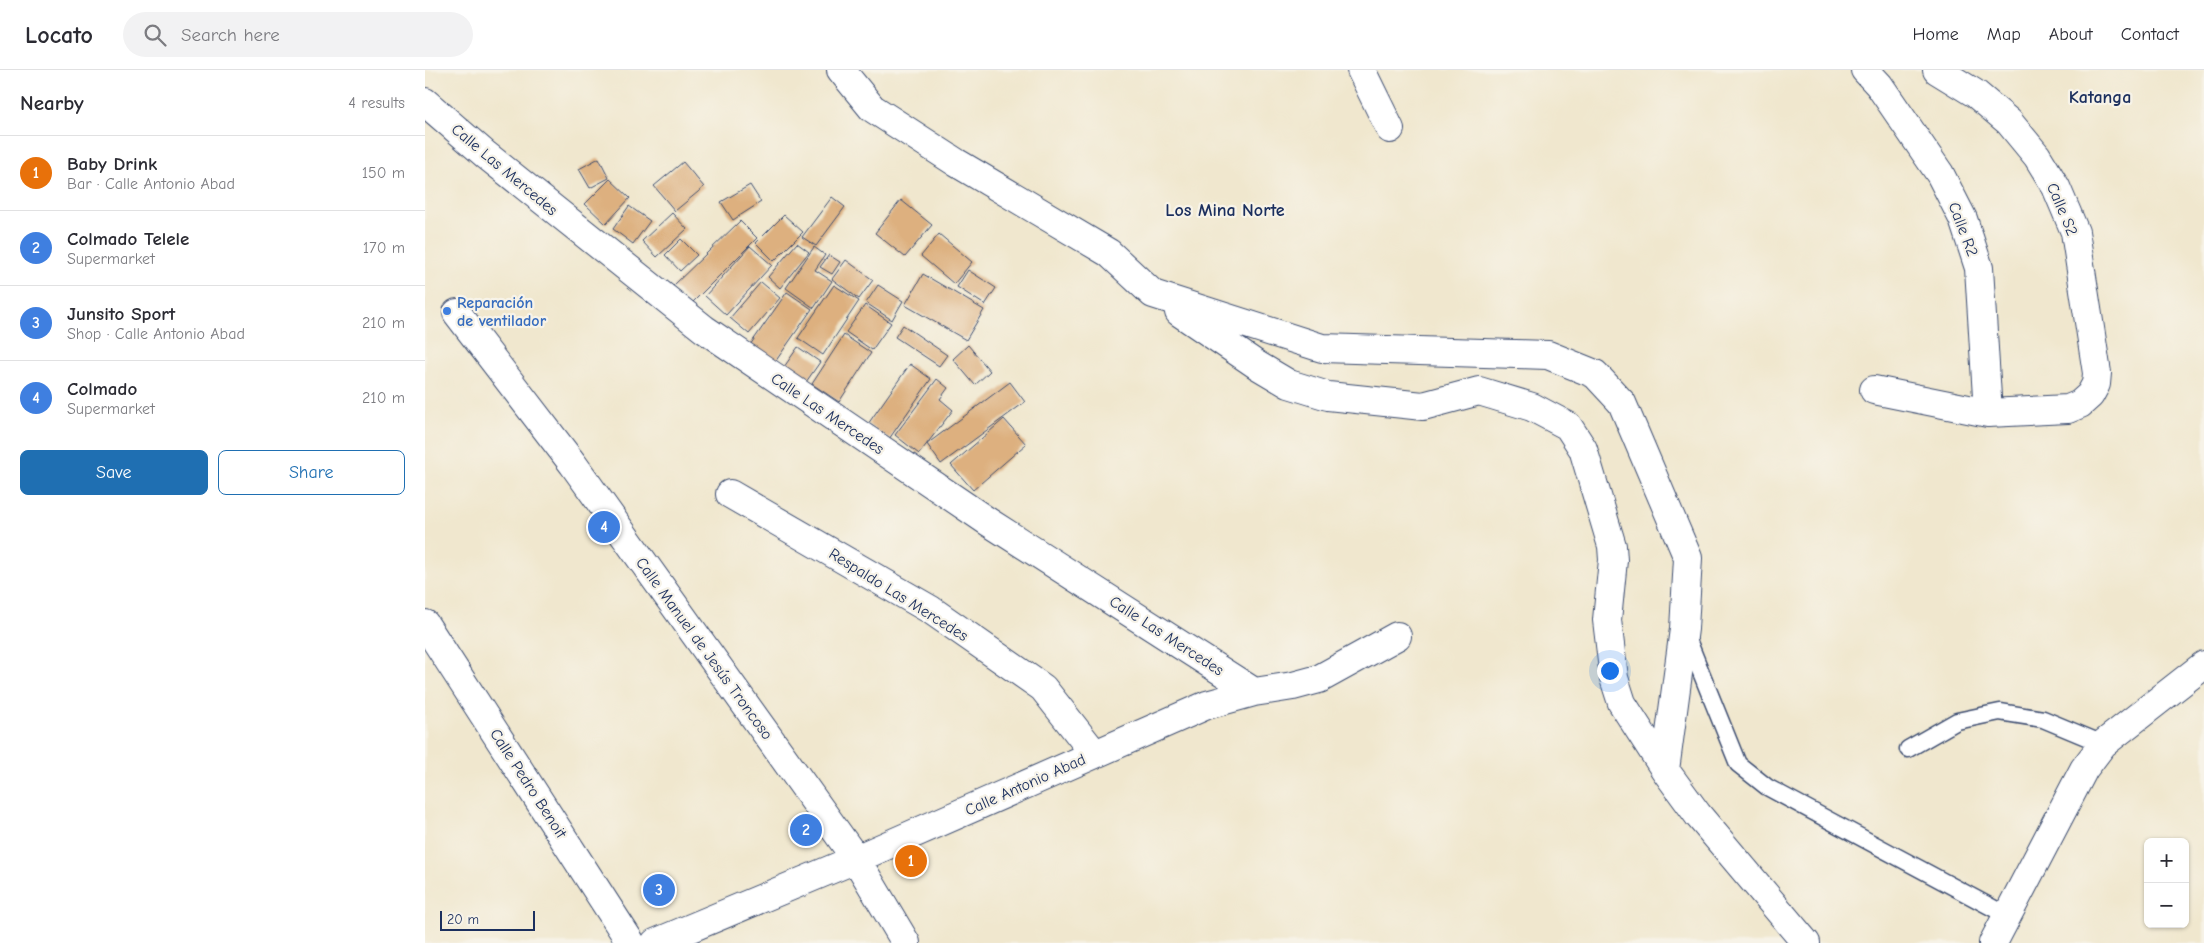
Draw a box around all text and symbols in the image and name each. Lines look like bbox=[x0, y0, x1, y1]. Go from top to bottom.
search box bbox=[123, 12, 473, 57]
text: Locato bbox=[25, 21, 93, 49]
icon: search bbox=[141, 21, 169, 49]
text: Search here bbox=[181, 24, 280, 46]
text: Home bbox=[1912, 24, 1959, 45]
text: Map bbox=[1987, 24, 2021, 45]
text: About bbox=[2049, 24, 2093, 45]
text: Contact bbox=[2121, 24, 2179, 45]
district label: Katanga bbox=[2069, 87, 2131, 108]
text: Nearby bbox=[20, 91, 84, 115]
text: 4 results bbox=[348, 94, 405, 112]
street label: Calle Las Mercedes bbox=[448, 120, 561, 220]
text: Baby Drink bbox=[67, 153, 157, 175]
text: 1 bbox=[33, 164, 39, 182]
text: 150 m bbox=[362, 164, 405, 182]
text: Bar · Calle Antonio Abad bbox=[67, 175, 235, 193]
street label: Calle S2 bbox=[2043, 180, 2081, 239]
district label: Los Mina Norte bbox=[1165, 200, 1285, 221]
street label: Calle R2 bbox=[1945, 200, 1982, 259]
text: Colmado Telele bbox=[67, 228, 189, 250]
text: 2 bbox=[32, 239, 40, 257]
text: 170 m bbox=[363, 239, 405, 257]
text: Supermarket bbox=[67, 250, 155, 268]
place label: Reparación de ventilador bbox=[457, 294, 547, 330]
text: Junsito Sport bbox=[67, 303, 175, 325]
marker: Reparación de ventilador bbox=[441, 305, 453, 317]
text: 3 bbox=[32, 314, 40, 332]
text: 210 m bbox=[362, 314, 405, 332]
text: Shop · Calle Antonio Abad bbox=[67, 325, 245, 343]
street label: Calle Las Mercedes bbox=[767, 369, 888, 459]
text: Colmado bbox=[67, 378, 137, 400]
text: 4 bbox=[32, 389, 40, 407]
text: 210 m bbox=[362, 389, 405, 407]
text: Supermarket bbox=[67, 400, 155, 418]
button: Save bbox=[20, 450, 208, 495]
button: Share bbox=[218, 450, 405, 495]
pin: 4 bbox=[588, 508, 620, 546]
street label: Respaldo Las Mercedes bbox=[826, 545, 972, 645]
street label: Calle Manuel de Jesús Troncoso bbox=[632, 554, 776, 743]
street label: Calle Las Mercedes bbox=[1106, 592, 1227, 680]
your location bbox=[1597, 658, 1623, 684]
street label: Calle Pedro Benoit bbox=[486, 726, 570, 842]
street label: Calle Antonio Abad bbox=[962, 750, 1088, 820]
pin: 2 bbox=[790, 811, 822, 849]
map controls bbox=[2144, 838, 2189, 928]
button: + bbox=[2144, 838, 2189, 883]
pin: 1 bbox=[895, 842, 927, 880]
pin: 3 bbox=[643, 871, 675, 909]
button: − bbox=[2144, 883, 2189, 928]
scale bar bbox=[440, 908, 535, 931]
text: 20 m bbox=[447, 911, 479, 928]

